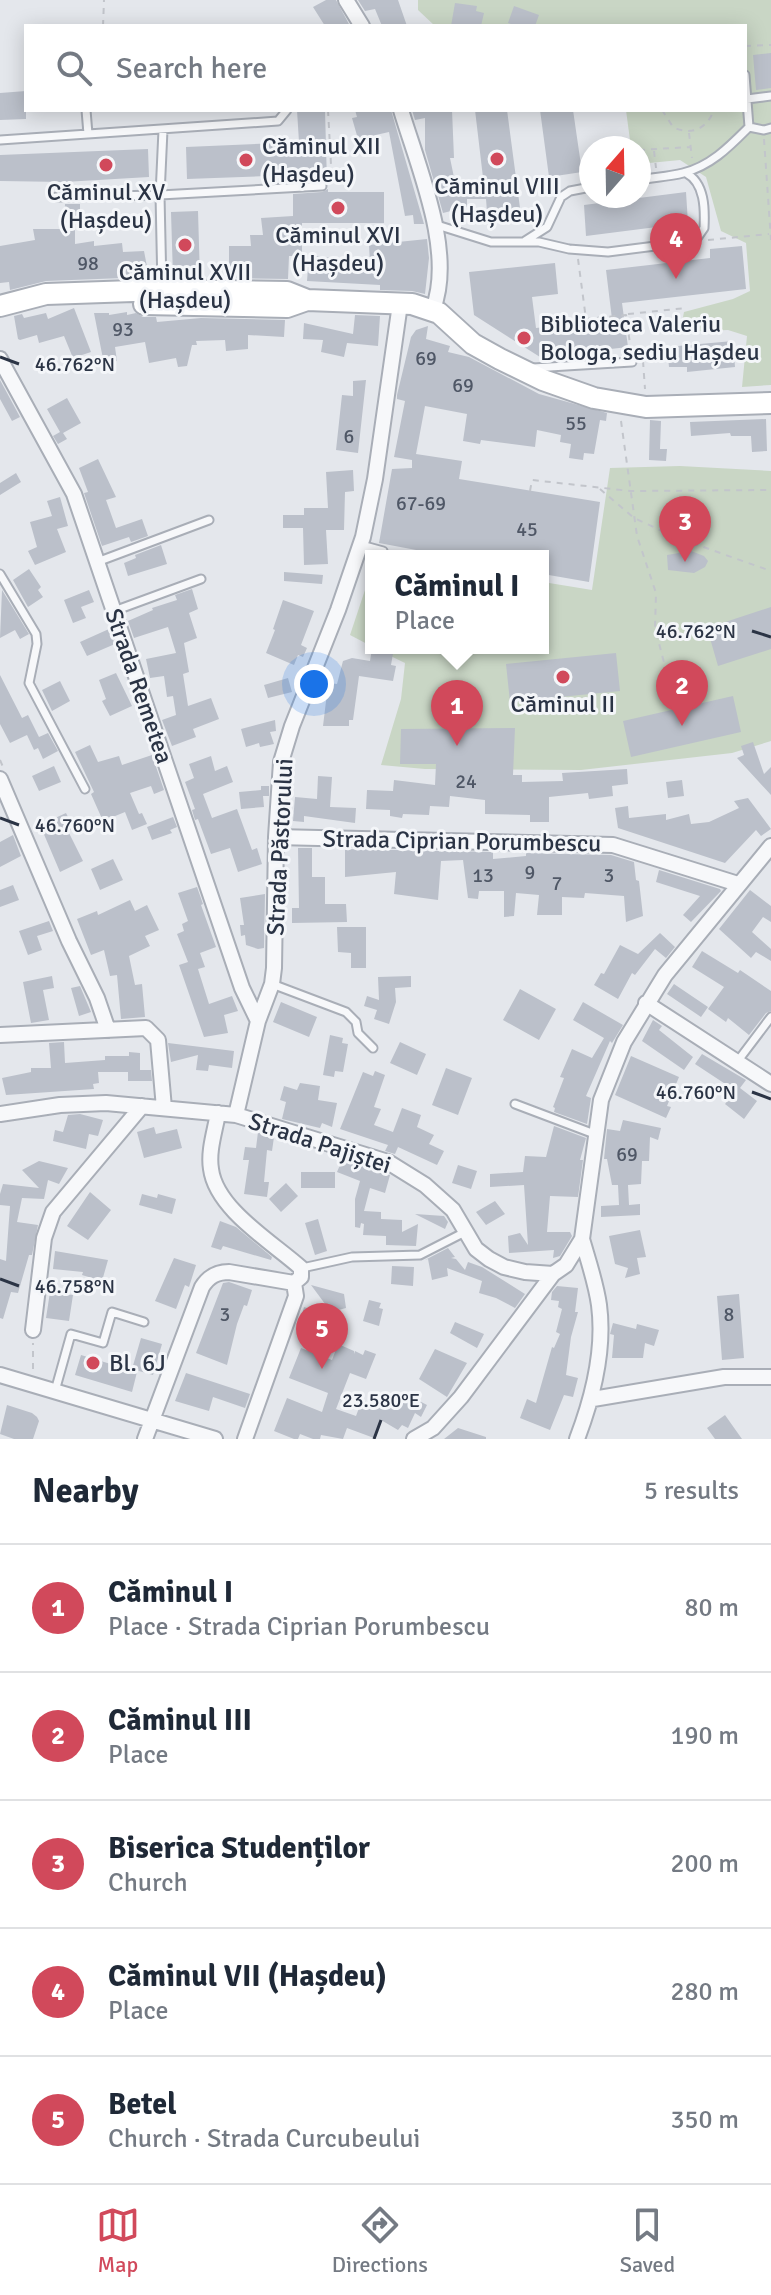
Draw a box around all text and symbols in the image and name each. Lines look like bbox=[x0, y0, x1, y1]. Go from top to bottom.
search box bbox=[24, 24, 747, 112]
icon: search bbox=[52, 46, 96, 90]
text: Search here bbox=[116, 50, 267, 87]
place label: Căminul XII (Hașdeu) bbox=[262, 131, 381, 189]
north arrow bbox=[579, 136, 651, 208]
marker: Căminul VIII (Hașdeu) bbox=[488, 150, 506, 168]
marker: Căminul XII (Hașdeu) bbox=[237, 151, 255, 169]
marker: Căminul XV (Hașdeu) bbox=[97, 156, 115, 174]
place label: Căminul VIII (Hașdeu) bbox=[434, 171, 560, 229]
place label: Căminul XV (Hașdeu) bbox=[47, 177, 165, 235]
marker: Căminul XVI (Hașdeu) bbox=[329, 199, 347, 217]
pin: 4 bbox=[650, 213, 702, 279]
place label: Căminul XVI (Hașdeu) bbox=[275, 220, 401, 278]
marker: Căminul XVII (Hașdeu) bbox=[176, 236, 194, 254]
house number: 98 bbox=[77, 251, 99, 276]
place label: Căminul XVII (Hașdeu) bbox=[119, 257, 251, 315]
place label: Biblioteca Valeriu Bologa, sediu Hașdeu bbox=[540, 309, 760, 367]
house number: 93 bbox=[112, 317, 134, 342]
marker: Biblioteca Valeriu Bologa, sediu Hașdeu bbox=[515, 329, 533, 347]
house number: 69 bbox=[415, 346, 437, 371]
text: 46.762°N bbox=[35, 352, 115, 377]
house number: 69 bbox=[452, 373, 474, 398]
house number: 55 bbox=[565, 411, 587, 436]
house number: 6 bbox=[344, 424, 354, 449]
house number: 67-69 bbox=[396, 491, 446, 516]
pin: 3 bbox=[659, 496, 711, 562]
house number: 45 bbox=[516, 517, 538, 542]
popup bbox=[365, 550, 549, 654]
text: Căminul I bbox=[394, 568, 520, 605]
street label: Strada Remetea bbox=[98, 604, 180, 768]
text: Place bbox=[394, 605, 455, 637]
text: 46.762°N bbox=[656, 619, 736, 644]
pin: 2 bbox=[656, 660, 708, 726]
your location bbox=[294, 664, 334, 704]
marker: Căminul II bbox=[554, 668, 572, 686]
pin: 1 bbox=[431, 680, 483, 746]
place label: Căminul II bbox=[511, 689, 615, 719]
street label: Strada Păstorului bbox=[260, 758, 300, 936]
house number: 24 bbox=[455, 769, 477, 794]
text: 46.760°N bbox=[35, 813, 115, 838]
street label: Strada Ciprian Porumbescu bbox=[322, 824, 602, 858]
house number: 9 bbox=[525, 860, 535, 885]
house number: 13 bbox=[472, 863, 494, 888]
house number: 3 bbox=[604, 863, 614, 888]
house number: 7 bbox=[552, 871, 562, 896]
text: 46.760°N bbox=[656, 1080, 736, 1105]
street label: Strada Pajiștei bbox=[245, 1106, 395, 1180]
house number: 69 bbox=[616, 1142, 638, 1167]
text: 46.758°N bbox=[35, 1274, 115, 1299]
house number: 3 bbox=[220, 1302, 230, 1327]
house number: 8 bbox=[724, 1302, 734, 1327]
pin: 5 bbox=[296, 1303, 348, 1369]
place label: Bl. 6J bbox=[109, 1348, 166, 1378]
marker: Bl. 6J bbox=[84, 1354, 102, 1372]
text: 23.580°E bbox=[342, 1388, 420, 1413]
text: Nearby bbox=[32, 1470, 139, 1512]
text: 5 results bbox=[644, 1475, 739, 1507]
text: Căminul I bbox=[108, 1574, 233, 1611]
text: 1 bbox=[51, 1592, 65, 1624]
text: 80 m bbox=[684, 1592, 739, 1624]
text: Place · Strada Ciprian Porumbescu bbox=[108, 1611, 490, 1643]
text: Căminul III bbox=[108, 1702, 252, 1739]
text: 2 bbox=[51, 1720, 65, 1752]
text: 190 m bbox=[670, 1720, 739, 1752]
text: Place bbox=[108, 1739, 169, 1771]
text: Biserica Studenților bbox=[108, 1830, 370, 1867]
text: 3 bbox=[51, 1848, 65, 1880]
text: 200 m bbox=[670, 1848, 739, 1880]
text: Church bbox=[108, 1867, 188, 1899]
text: Căminul VII (Hașdeu) bbox=[108, 1958, 387, 1995]
text: 4 bbox=[51, 1976, 65, 2008]
text: 280 m bbox=[670, 1976, 739, 2008]
text: Place bbox=[108, 1995, 169, 2027]
text: Betel bbox=[108, 2086, 177, 2123]
text: 5 bbox=[51, 2104, 65, 2136]
text: 350 m bbox=[670, 2104, 739, 2136]
text: Church · Strada Curcubeului bbox=[108, 2123, 420, 2155]
tab: Map bbox=[96, 2203, 140, 2278]
tab: Directions bbox=[332, 2203, 428, 2278]
tab: Saved bbox=[620, 2203, 675, 2278]

